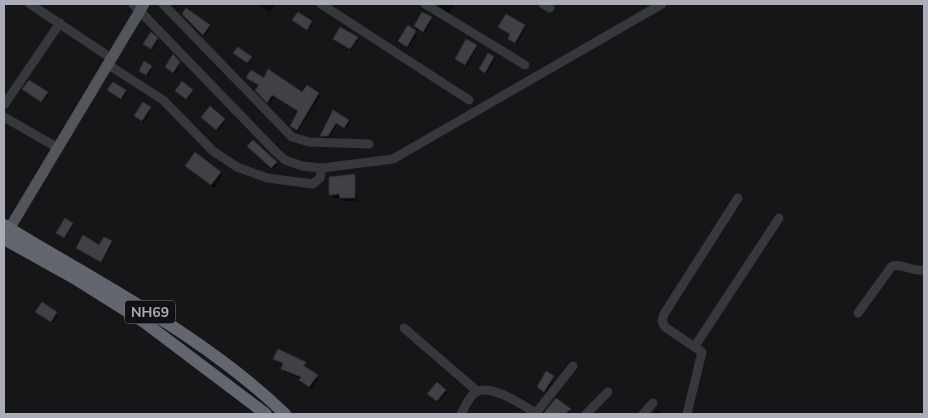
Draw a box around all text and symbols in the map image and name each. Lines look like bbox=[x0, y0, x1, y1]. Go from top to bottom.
road number: NH69 bbox=[125, 300, 175, 324]

